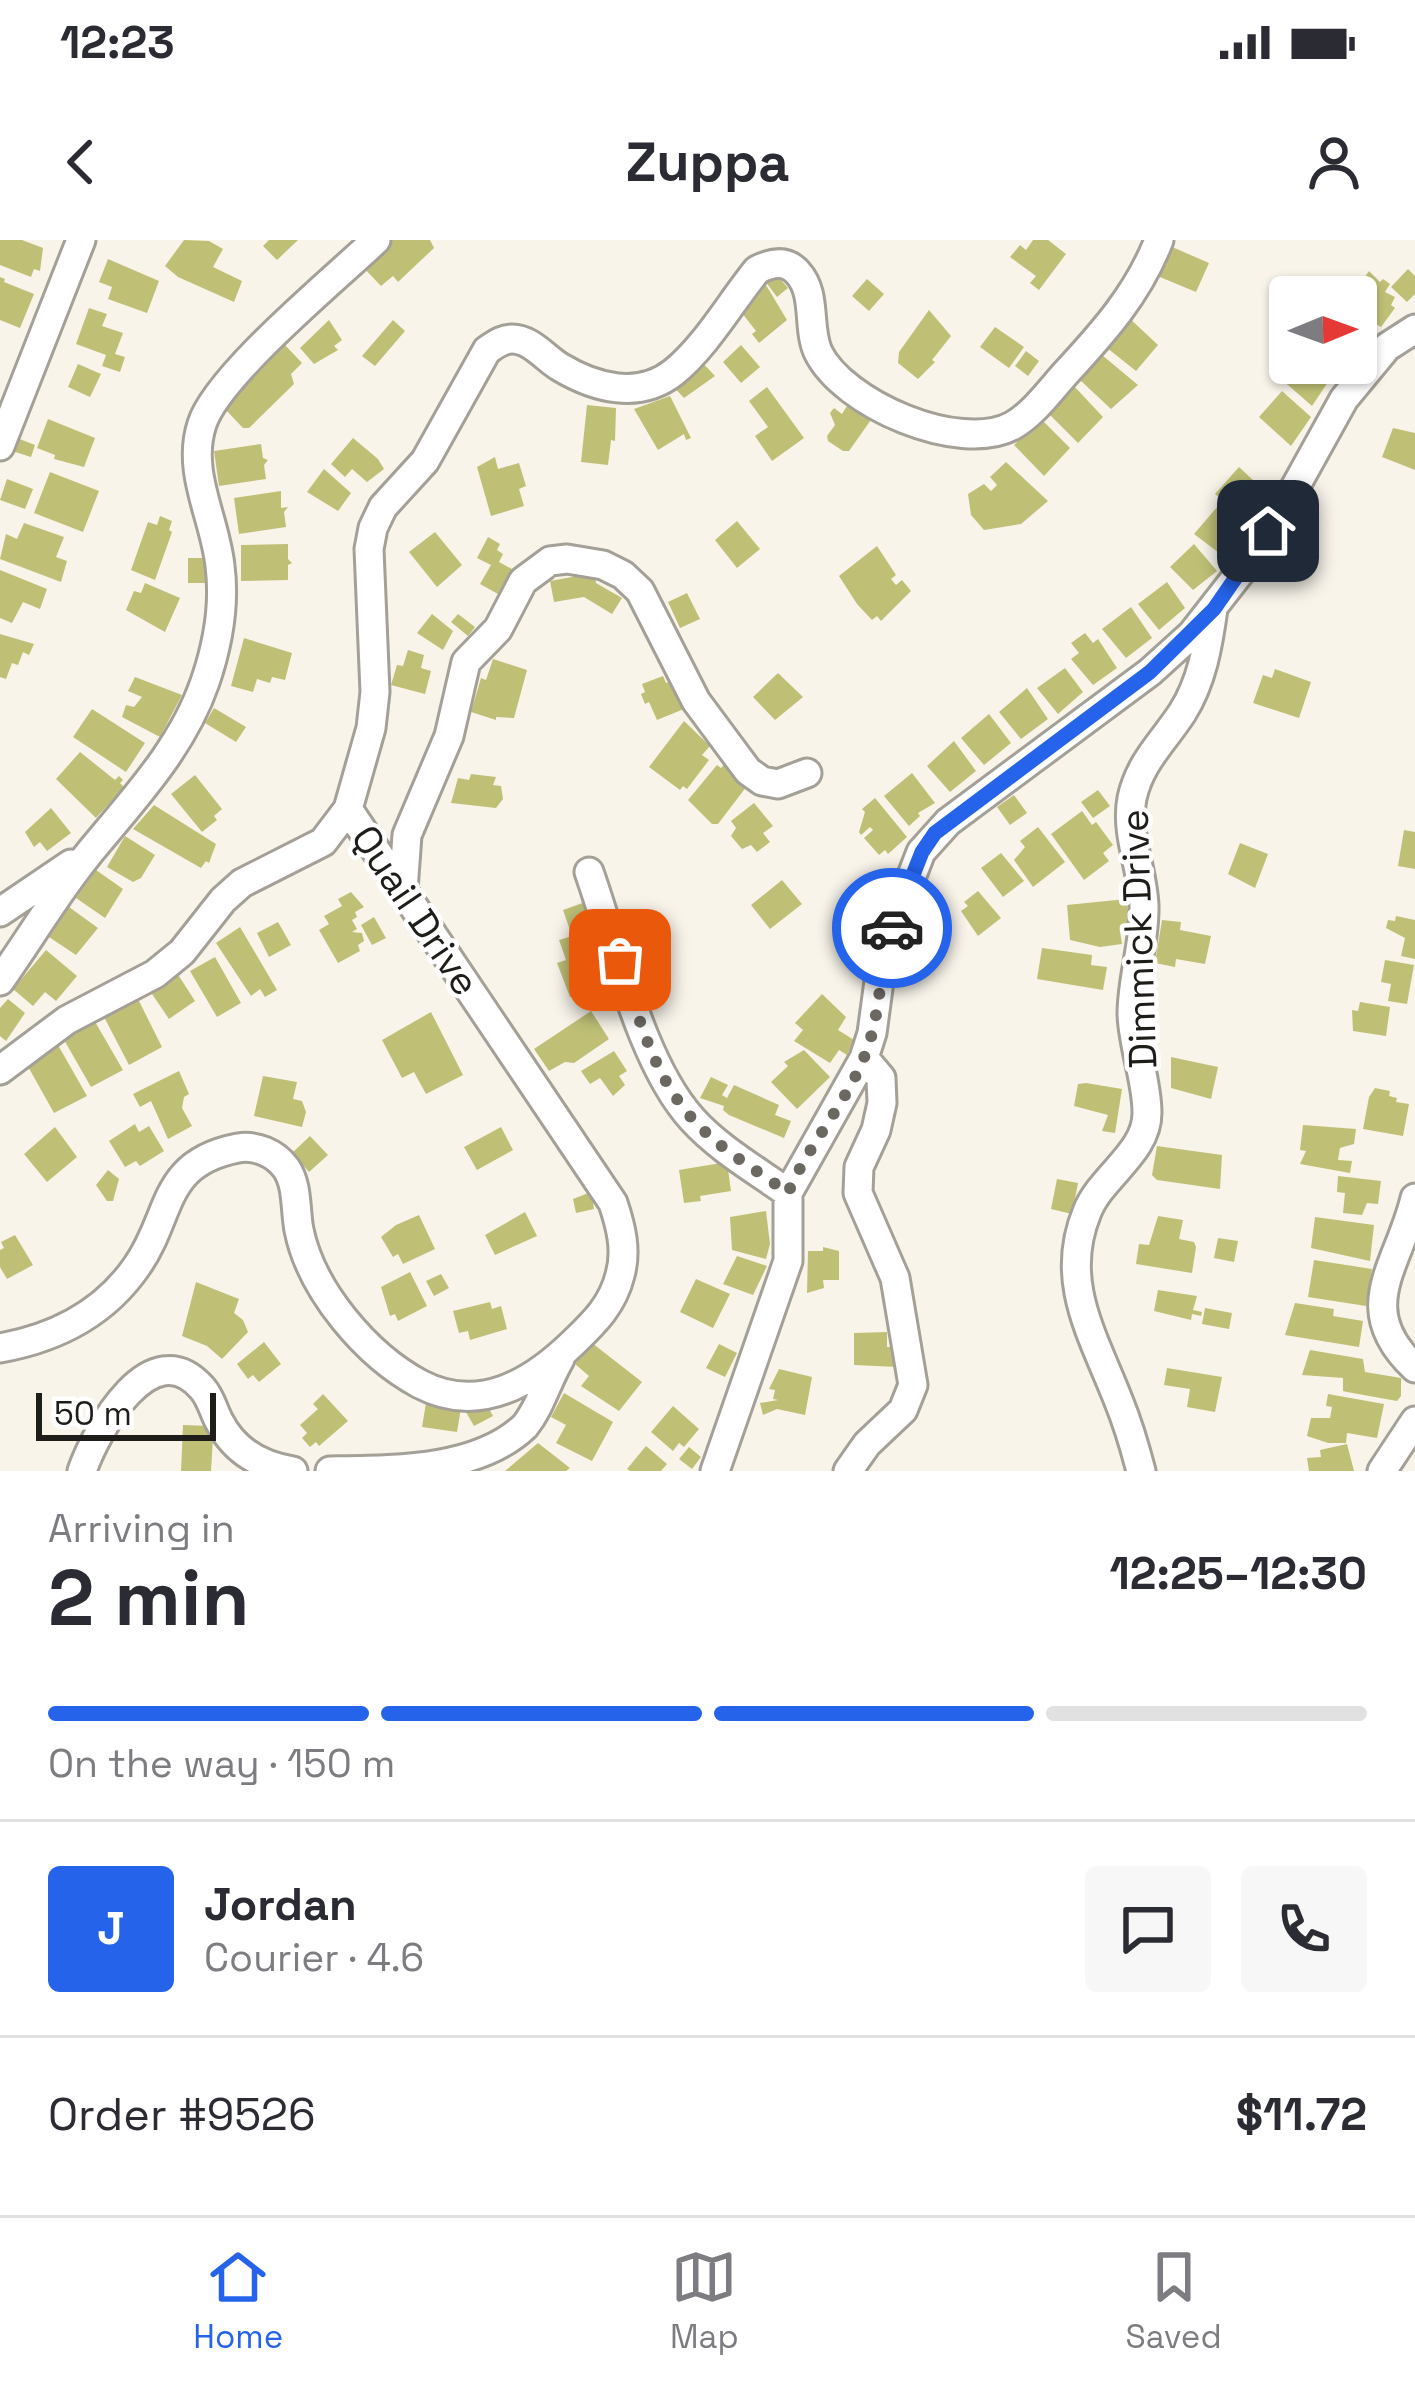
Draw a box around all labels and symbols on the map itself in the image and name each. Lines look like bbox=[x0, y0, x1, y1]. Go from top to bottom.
north arrow bbox=[1269, 276, 1377, 384]
pin bbox=[1217, 480, 1319, 582]
street label: Dimmick Drive bbox=[1109, 808, 1168, 1070]
street label: Quail Drive bbox=[341, 816, 490, 1005]
courier bbox=[832, 868, 952, 988]
pin bbox=[569, 909, 671, 1011]
scale bar bbox=[36, 1387, 216, 1440]

